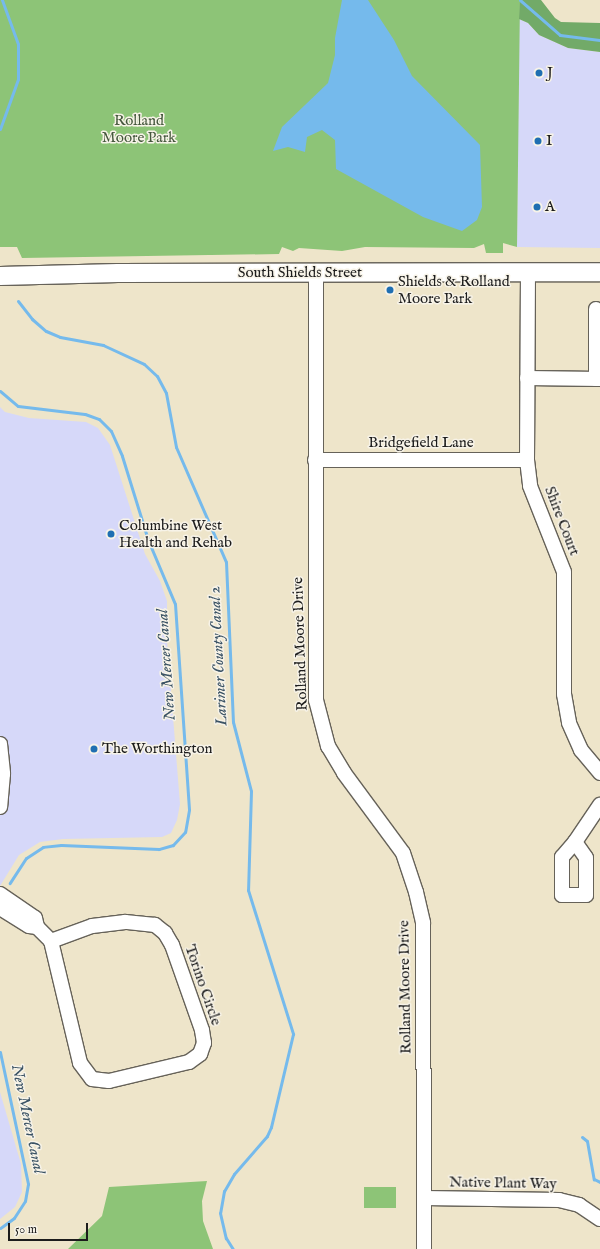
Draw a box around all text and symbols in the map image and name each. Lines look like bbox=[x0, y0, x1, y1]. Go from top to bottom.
place label: J bbox=[547, 64, 553, 82]
marker: J bbox=[534, 68, 544, 78]
park label: Rolland Moore Park bbox=[102, 111, 176, 146]
place label: I bbox=[546, 132, 552, 150]
marker: I bbox=[533, 136, 543, 146]
place label: A bbox=[545, 198, 555, 216]
marker: A bbox=[532, 202, 542, 212]
street label: South Shields Street bbox=[238, 264, 362, 282]
place label: Shields & Rolland Moore Park bbox=[398, 272, 510, 307]
marker: Shields & Rolland Moore Park bbox=[385, 285, 395, 295]
street label: Bridgefield Lane bbox=[368, 434, 474, 452]
street label: Shire Court bbox=[541, 484, 583, 558]
place label: Columbine West Health and Rehab bbox=[119, 516, 232, 551]
marker: Columbine West Health and Rehab bbox=[106, 529, 116, 539]
street label: Rolland Moore Drive bbox=[289, 577, 311, 711]
water label: Larimer County Canal 2 bbox=[206, 586, 232, 726]
water label: New Mercer Canal bbox=[154, 609, 180, 721]
place label: The Worthington bbox=[102, 740, 213, 758]
marker: The Worthington bbox=[89, 744, 99, 754]
street label: Rolland Moore Drive bbox=[395, 920, 415, 1054]
street label: Torino Circle bbox=[181, 942, 225, 1028]
water label: New Mercer Canal bbox=[6, 1062, 48, 1176]
street label: Native Plant Way bbox=[449, 1173, 557, 1193]
scale bar bbox=[10, 1215, 90, 1241]
text: 50 m bbox=[15, 1222, 37, 1237]

